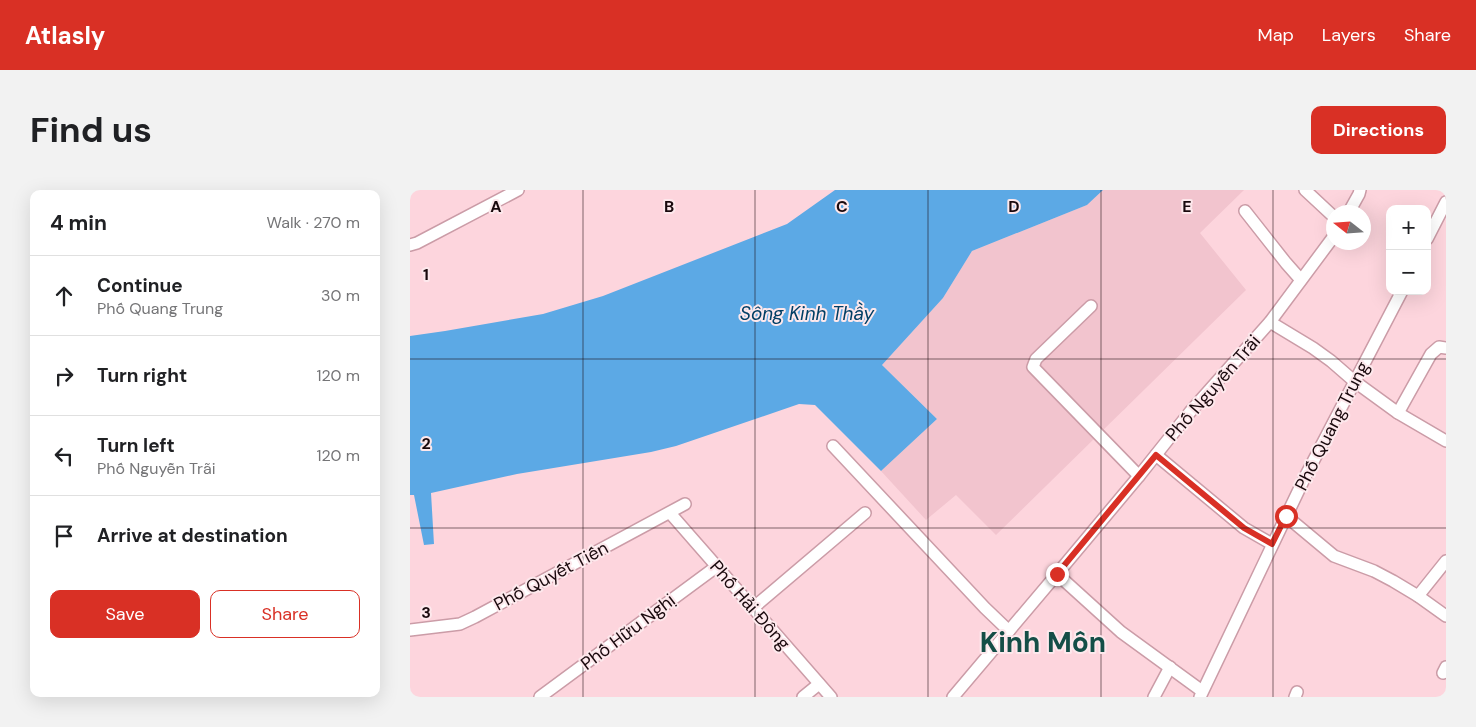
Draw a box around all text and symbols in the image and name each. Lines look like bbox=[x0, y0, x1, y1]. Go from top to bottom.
text: Atlasly bbox=[25, 20, 105, 51]
text: Map bbox=[1258, 23, 1294, 47]
text: Layers bbox=[1322, 23, 1376, 47]
text: Share bbox=[1404, 23, 1451, 47]
button: Directions bbox=[1311, 106, 1446, 154]
text: Find us bbox=[30, 107, 152, 153]
text: A bbox=[490, 196, 502, 217]
text: B bbox=[664, 196, 674, 217]
text: C bbox=[836, 196, 848, 217]
text: D bbox=[1008, 196, 1020, 217]
text: E bbox=[1182, 196, 1192, 217]
north arrow bbox=[1326, 205, 1371, 250]
map controls bbox=[1386, 205, 1431, 295]
button: + bbox=[1386, 205, 1431, 250]
text: 4 min bbox=[50, 209, 107, 237]
text: Walk · 270 m bbox=[267, 212, 360, 233]
button: − bbox=[1386, 250, 1431, 295]
text: 1 bbox=[423, 264, 429, 285]
text: Continue bbox=[97, 273, 183, 298]
icon: ahead bbox=[50, 282, 78, 310]
text: 30 m bbox=[321, 285, 360, 306]
text: Phố Quang Trung bbox=[97, 298, 223, 319]
water label: Sông Kinh Thầy bbox=[740, 301, 876, 326]
street label: Phố Nguyễn Trãi bbox=[1160, 330, 1266, 446]
street label: Phố Quang Trung bbox=[1289, 357, 1375, 495]
icon: right bbox=[50, 362, 78, 390]
text: Turn right bbox=[97, 363, 187, 388]
text: 120 m bbox=[316, 365, 360, 386]
text: Turn left bbox=[97, 433, 175, 458]
text: 2 bbox=[421, 433, 431, 454]
icon: left bbox=[50, 442, 78, 470]
text: 120 m bbox=[316, 445, 360, 466]
text: Phố Nguyễn Trãi bbox=[97, 458, 216, 479]
route start bbox=[1275, 505, 1298, 528]
icon: arrive bbox=[50, 522, 78, 550]
text: Arrive at destination bbox=[97, 523, 288, 548]
street label: Phố Quyết Tiến bbox=[490, 536, 612, 616]
street label: Phố Hải Đông bbox=[704, 555, 796, 655]
route end bbox=[1046, 563, 1069, 586]
street label: Phố Hữu Nghị bbox=[576, 589, 680, 675]
button: Save bbox=[50, 590, 200, 638]
button: Share bbox=[210, 590, 360, 638]
text: 3 bbox=[421, 602, 431, 623]
district label: Kinh Môn bbox=[980, 624, 1106, 661]

